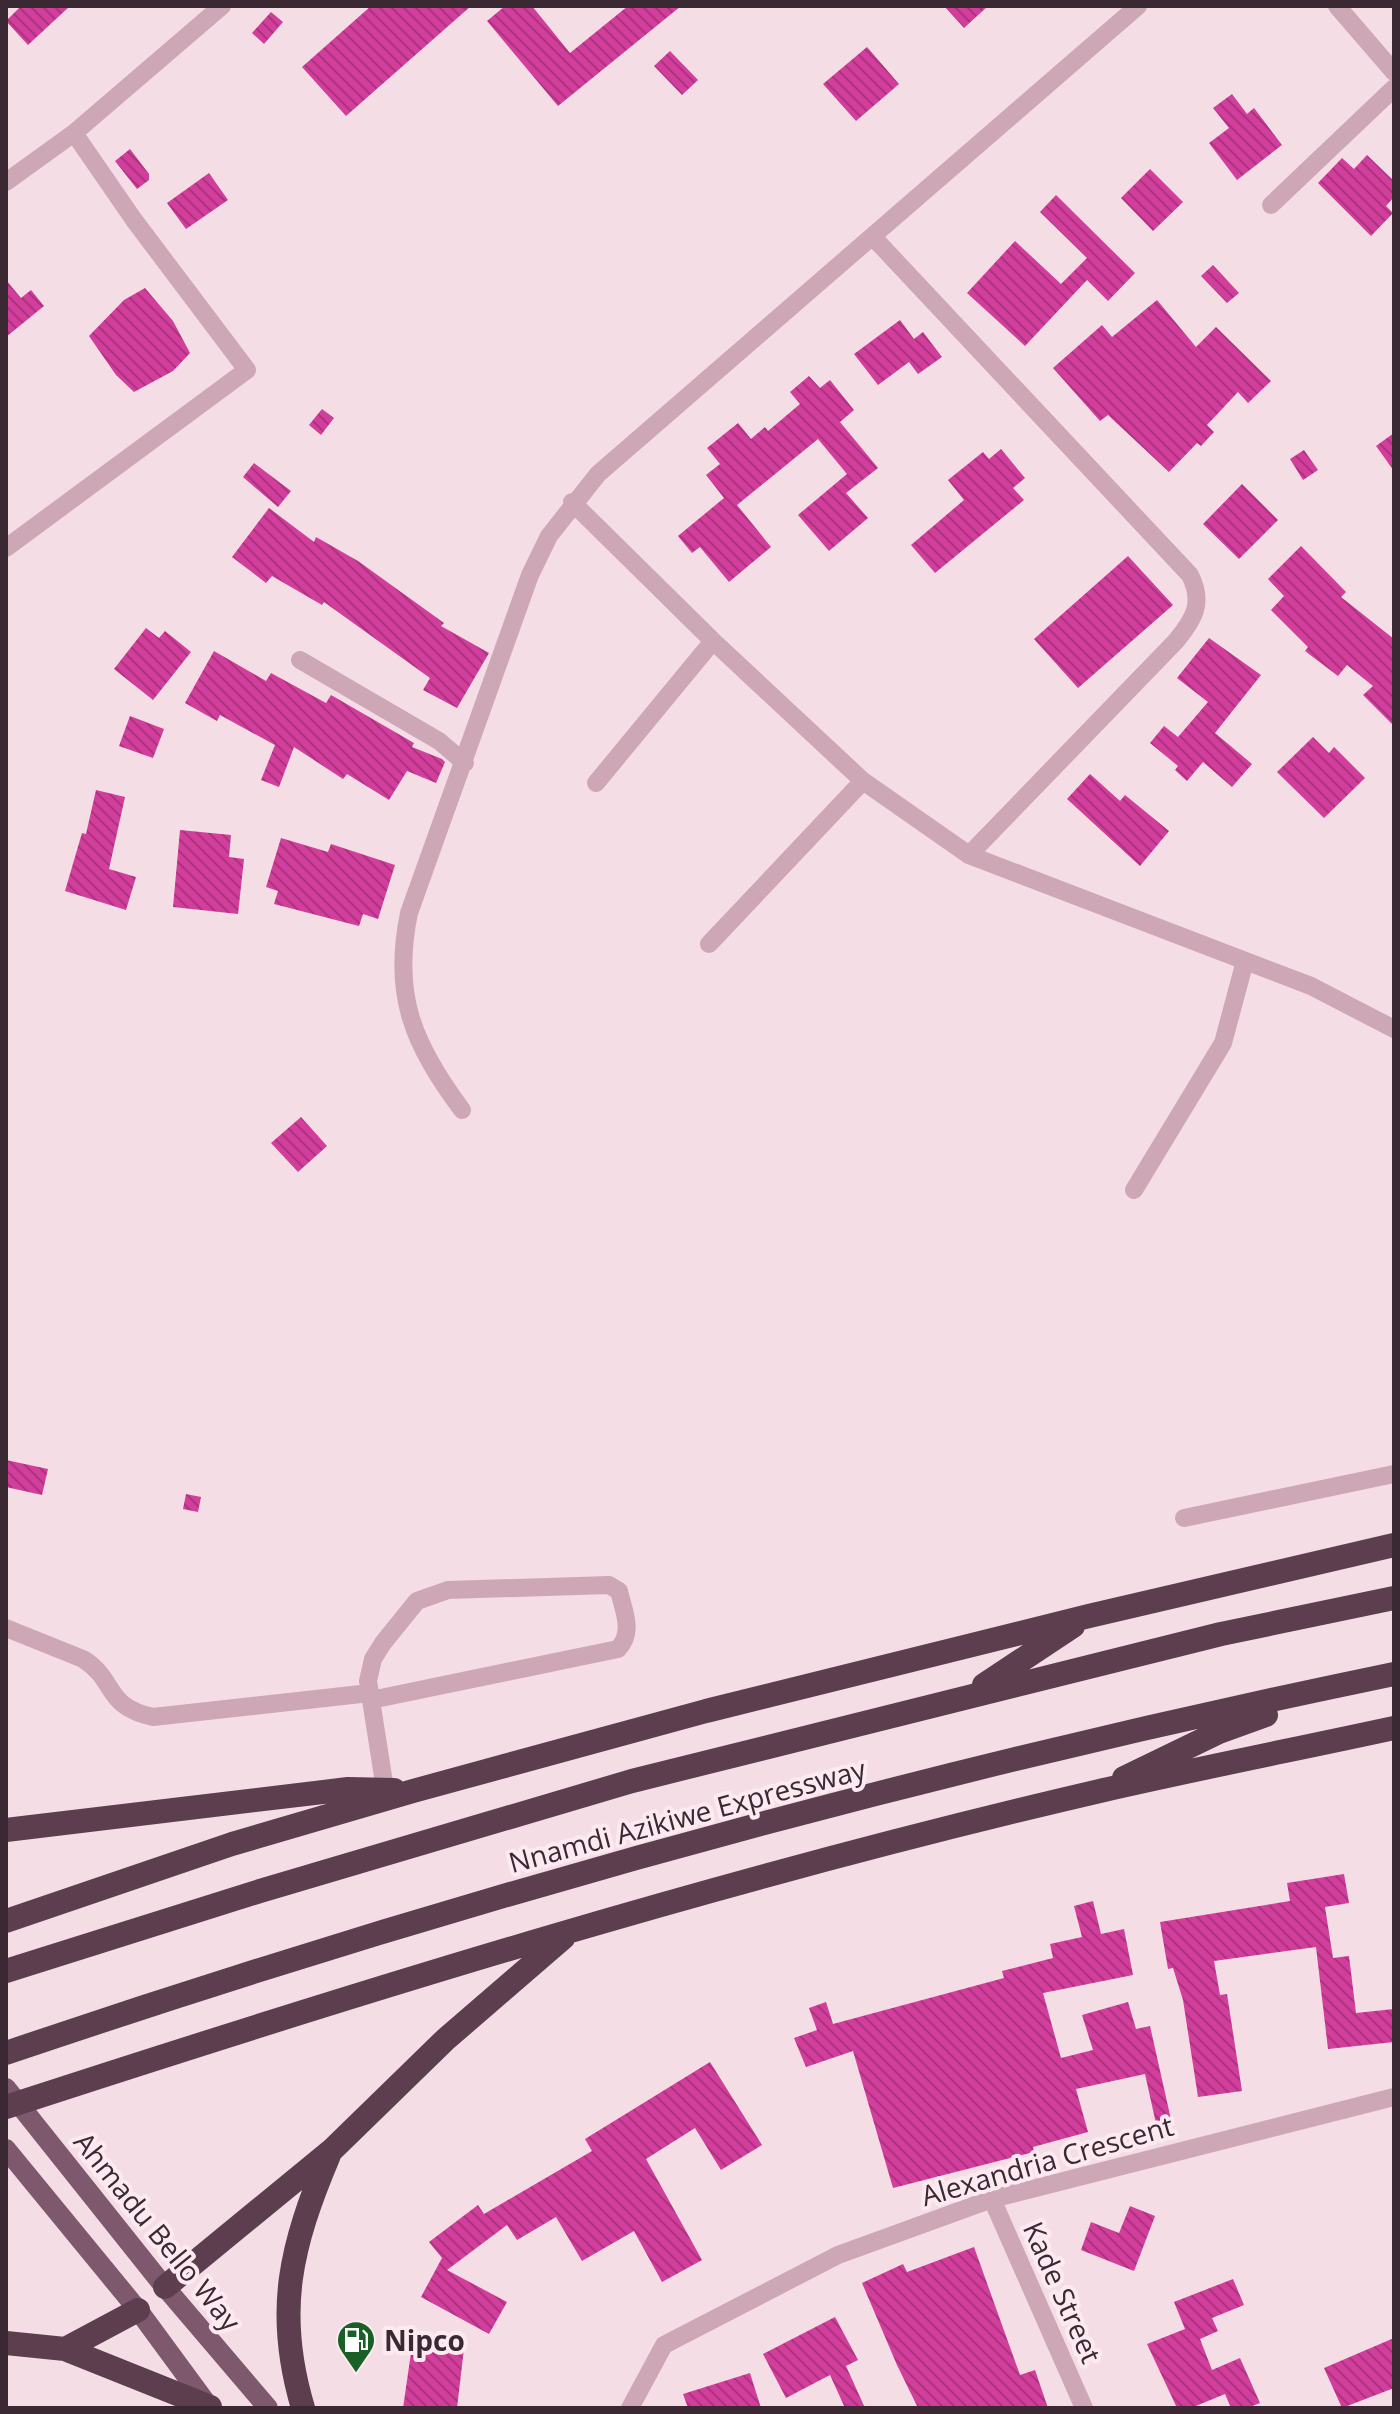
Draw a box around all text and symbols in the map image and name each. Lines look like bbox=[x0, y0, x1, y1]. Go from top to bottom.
street label: Nnamdi Azikiwe Expressway bbox=[504, 1749, 871, 1881]
street label: Alexandria Crescent bbox=[916, 2106, 1178, 2214]
street label: Ahmadu Bello Way bbox=[66, 2124, 251, 2339]
street label: Kade Street bbox=[1015, 2215, 1111, 2369]
fuel station icon: Nipco bbox=[335, 2319, 377, 2374]
place label: Nipco bbox=[384, 2321, 465, 2359]

